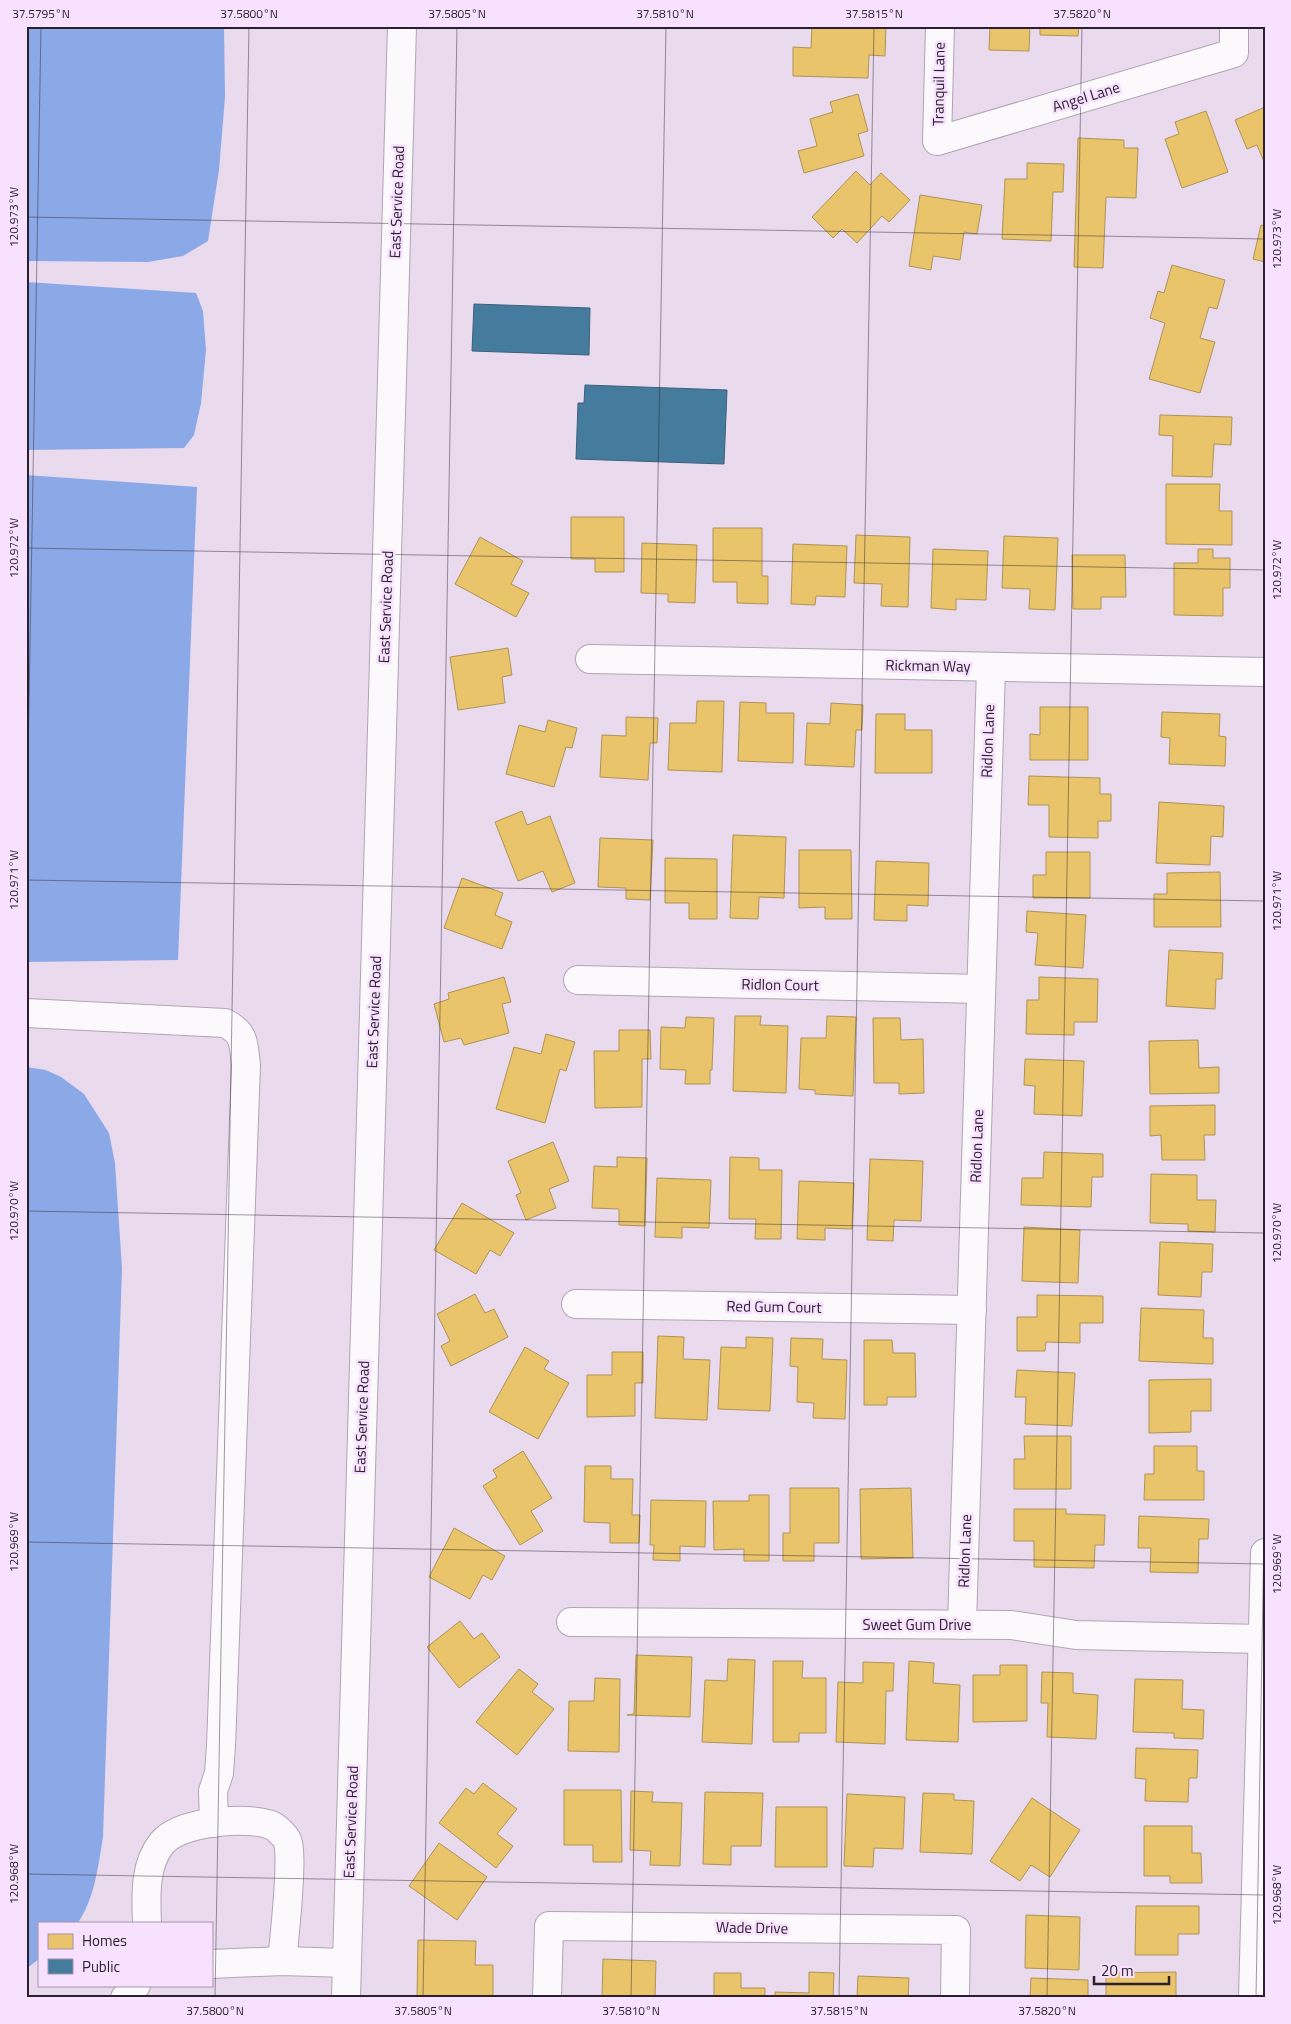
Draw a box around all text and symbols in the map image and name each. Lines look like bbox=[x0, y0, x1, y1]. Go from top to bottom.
text: 37.5795°N bbox=[12, 4, 70, 23]
text: 37.5800°N bbox=[220, 4, 278, 23]
text: 37.5805°N bbox=[428, 4, 486, 23]
text: 37.5810°N bbox=[636, 4, 694, 23]
text: 37.5815°N bbox=[845, 4, 903, 23]
text: 37.5820°N bbox=[1053, 4, 1111, 23]
street label: Tranquil Lane bbox=[926, 42, 951, 126]
street label: Angel Lane bbox=[1049, 75, 1122, 118]
street label: East Service Road bbox=[383, 145, 410, 259]
text: 120.973°W bbox=[4, 187, 23, 247]
text: 120.973°W bbox=[1267, 209, 1286, 269]
text: 120.972°W bbox=[4, 518, 23, 578]
text: 120.972°W bbox=[1267, 540, 1286, 600]
street label: East Service Road bbox=[372, 550, 399, 664]
street label: Rickman Way bbox=[885, 653, 971, 678]
street label: Ridlon Lane bbox=[975, 704, 1000, 778]
text: 120.971°W bbox=[4, 850, 23, 910]
text: 120.971°W bbox=[1267, 871, 1286, 931]
street label: East Service Road bbox=[360, 955, 387, 1069]
street label: Ridlon Court bbox=[741, 972, 820, 997]
street label: Ridlon Lane bbox=[964, 1109, 989, 1183]
text: 120.970°W bbox=[4, 1181, 23, 1241]
text: 120.970°W bbox=[1267, 1203, 1286, 1263]
street label: Red Gum Court bbox=[726, 1294, 823, 1319]
street label: East Service Road bbox=[348, 1360, 375, 1474]
text: 120.969°W bbox=[4, 1512, 23, 1572]
street label: Ridlon Lane bbox=[952, 1514, 977, 1588]
text: 120.969°W bbox=[1267, 1534, 1286, 1594]
street label: Sweet Gum Drive bbox=[863, 1613, 971, 1636]
street label: East Service Road bbox=[337, 1765, 364, 1879]
text: 120.968°W bbox=[4, 1844, 23, 1904]
text: 120.968°W bbox=[1267, 1865, 1286, 1925]
street label: Wade Drive bbox=[716, 1915, 788, 1940]
legend bbox=[38, 1922, 212, 1986]
text: Homes bbox=[82, 1929, 127, 1952]
scale bar bbox=[1094, 1954, 1168, 1986]
text: Public bbox=[82, 1955, 120, 1978]
text: 20 m bbox=[1101, 1959, 1134, 1982]
text: 37.5800°N bbox=[186, 2001, 244, 2020]
text: 37.5805°N bbox=[394, 2001, 452, 2020]
text: 37.5810°N bbox=[602, 2001, 660, 2020]
text: 37.5815°N bbox=[810, 2001, 868, 2020]
text: 37.5820°N bbox=[1018, 2001, 1076, 2020]

